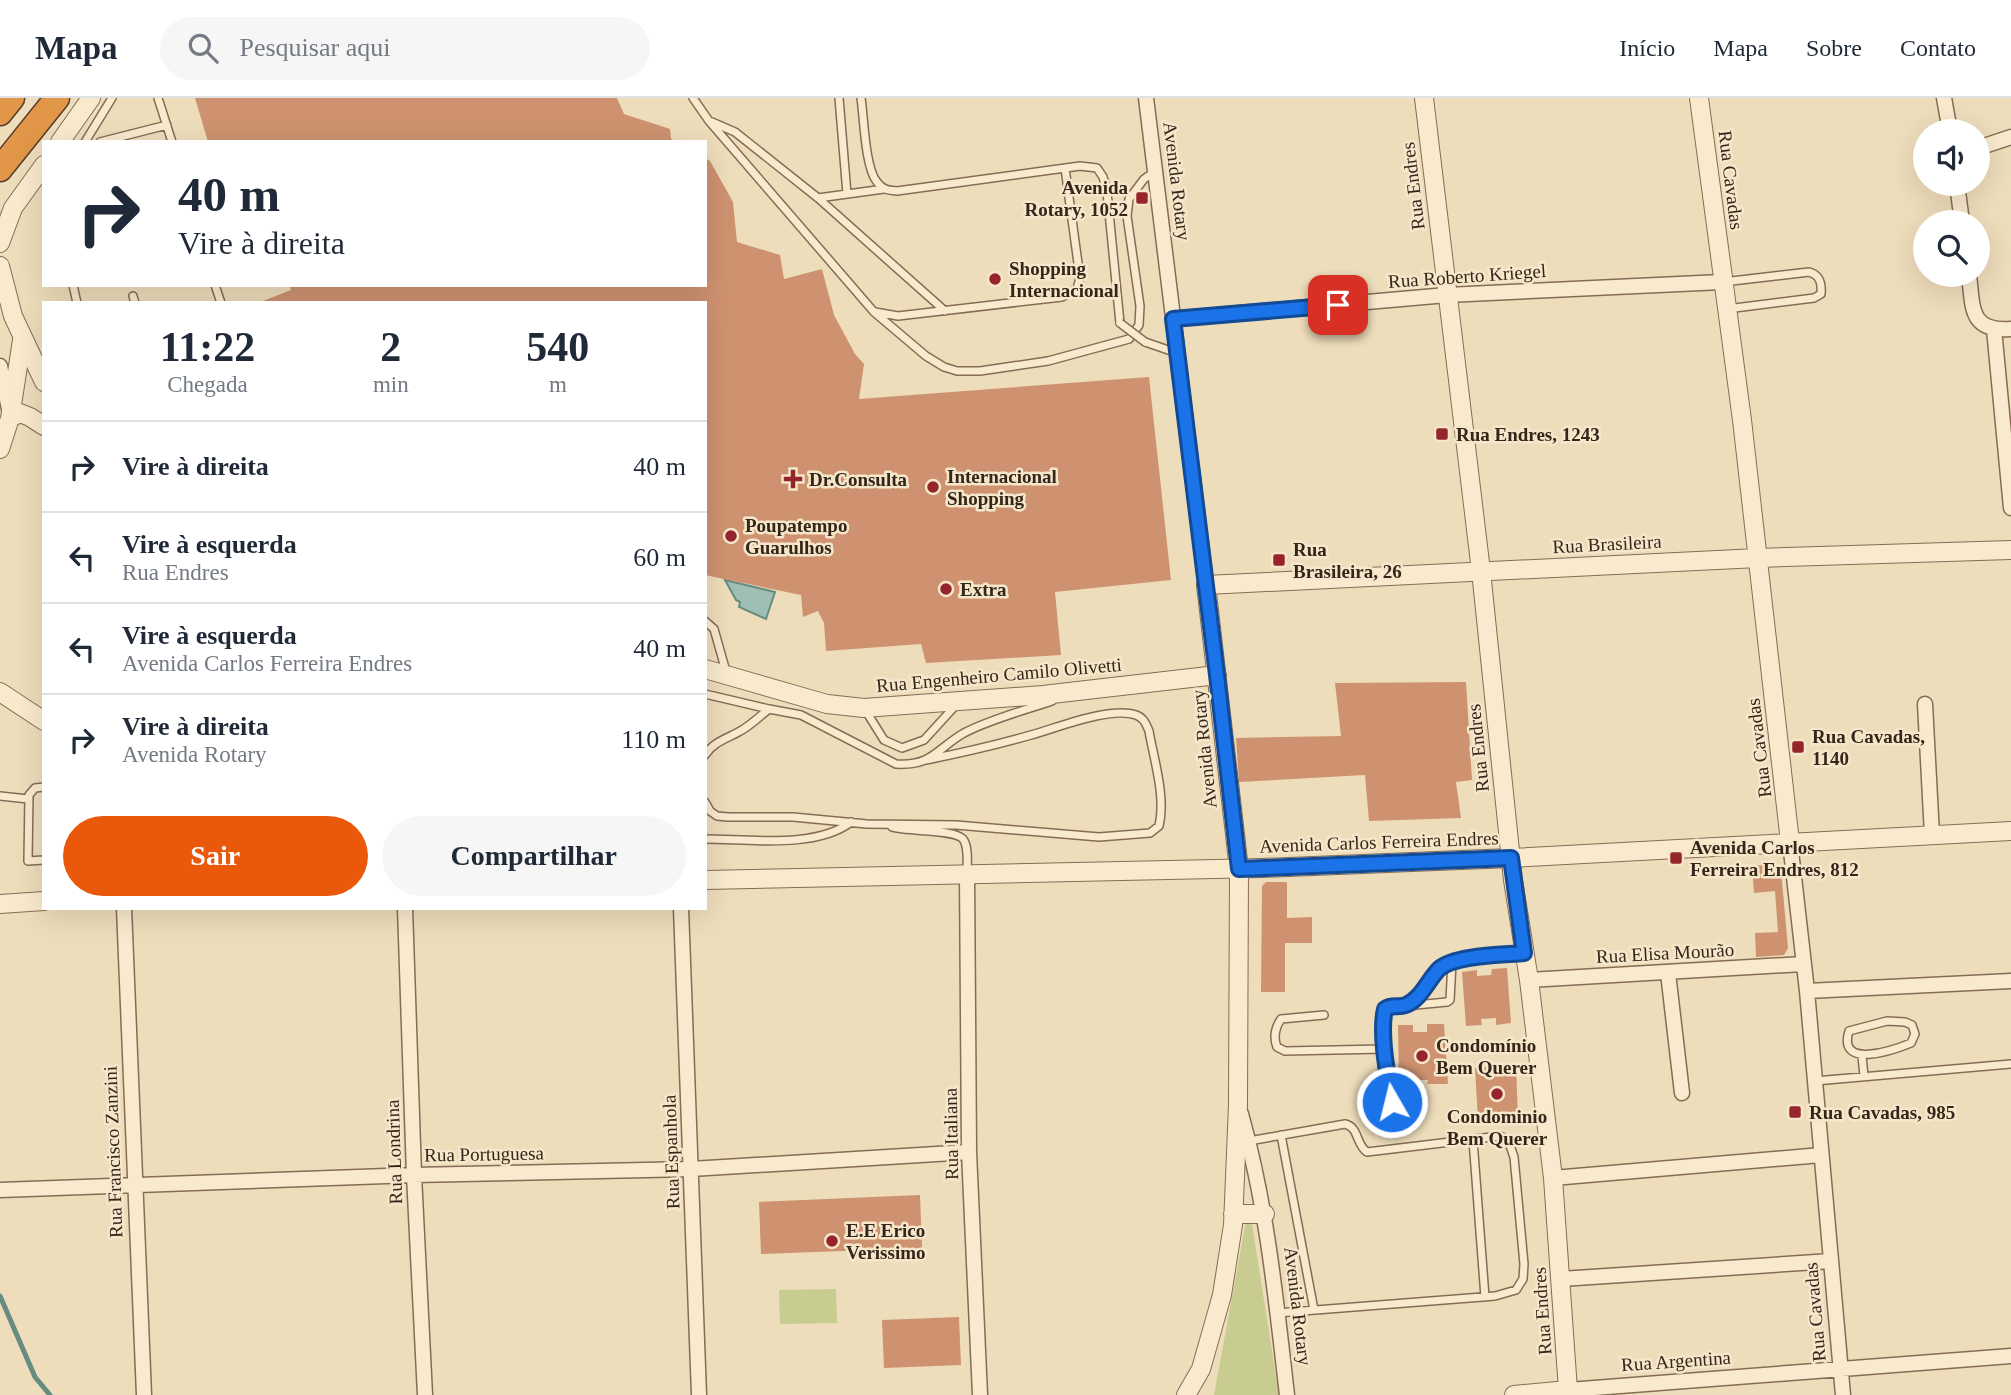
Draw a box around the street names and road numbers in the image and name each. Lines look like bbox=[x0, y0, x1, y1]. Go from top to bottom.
street label: Avenida Rotary bbox=[1159, 120, 1195, 242]
street label: Rua Cavadas bbox=[1715, 129, 1747, 231]
street label: Rua Endres bbox=[1397, 141, 1429, 231]
street label: Rua Roberto Kriegel bbox=[1387, 260, 1547, 292]
street label: Rua Brasileira bbox=[1552, 531, 1663, 557]
street label: Rua Engenheiro Camilo Olivetti bbox=[875, 654, 1123, 696]
street label: Avenida Rotary bbox=[1187, 688, 1221, 809]
street label: Rua Cavadas bbox=[1743, 697, 1775, 799]
street label: Rua Endres bbox=[1463, 703, 1493, 793]
street label: Avenida Carlos Ferreira Endres bbox=[1259, 827, 1499, 857]
street label: Rua Elisa Mourão bbox=[1595, 939, 1735, 967]
street label: Rua Francisco Zanzini bbox=[100, 1066, 126, 1238]
street label: Rua Italiana bbox=[940, 1087, 962, 1180]
street label: Rua Espanhola bbox=[658, 1094, 683, 1210]
street label: Rua Londrina bbox=[382, 1099, 406, 1205]
street label: Rua Portuguesa bbox=[424, 1142, 545, 1166]
street label: Avenida Rotary bbox=[1280, 1245, 1316, 1367]
street label: Rua Cavadas bbox=[1800, 1261, 1830, 1363]
street label: Rua Endres bbox=[1528, 1266, 1556, 1356]
street label: Rua Argentina bbox=[1620, 1347, 1732, 1375]

